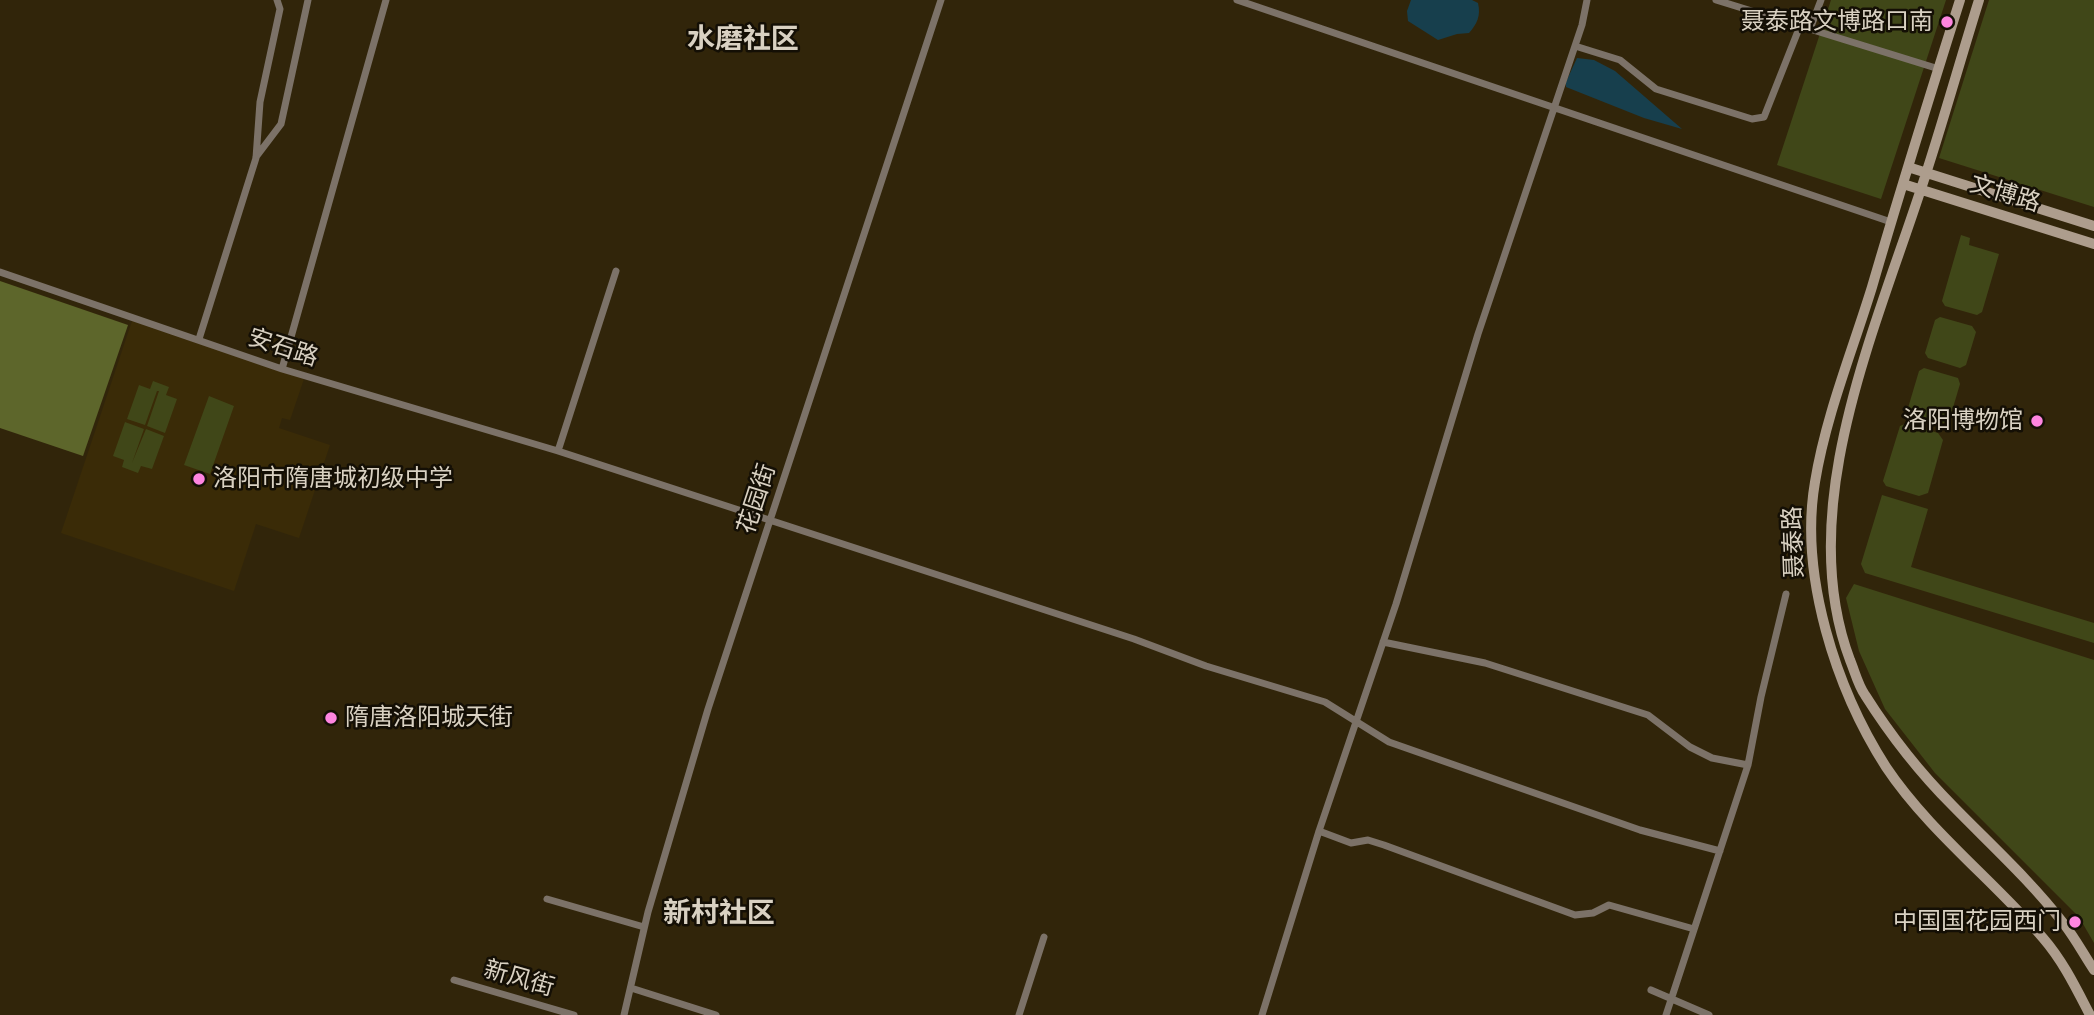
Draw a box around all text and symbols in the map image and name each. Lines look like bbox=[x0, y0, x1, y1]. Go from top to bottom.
place label: 聂泰路文博路口南 bbox=[1741, 8, 1933, 36]
marker: 聂泰路文博路口南 bbox=[1939, 14, 1955, 30]
district label: 水磨社区 bbox=[687, 23, 799, 57]
street label: 文博路 bbox=[1966, 170, 2044, 218]
street label: 安石路 bbox=[244, 323, 322, 373]
place label: 洛阳博物馆 bbox=[1903, 407, 2023, 435]
marker: 洛阳博物馆 bbox=[2029, 413, 2045, 429]
street label: 花园街 bbox=[732, 460, 782, 538]
place label: 洛阳市隋唐城初级中学 bbox=[213, 465, 453, 493]
marker: 洛阳市隋唐城初级中学 bbox=[191, 471, 207, 487]
street label: 聂泰路 bbox=[1778, 506, 1810, 578]
place label: 隋唐洛阳城天街 bbox=[345, 704, 513, 732]
marker: 隋唐洛阳城天街 bbox=[323, 710, 339, 726]
district label: 新村社区 bbox=[663, 897, 775, 931]
place label: 中国国花园西门 bbox=[1893, 908, 2061, 936]
marker: 中国国花园西门 bbox=[2067, 914, 2083, 930]
street label: 新风街 bbox=[480, 955, 558, 1003]

